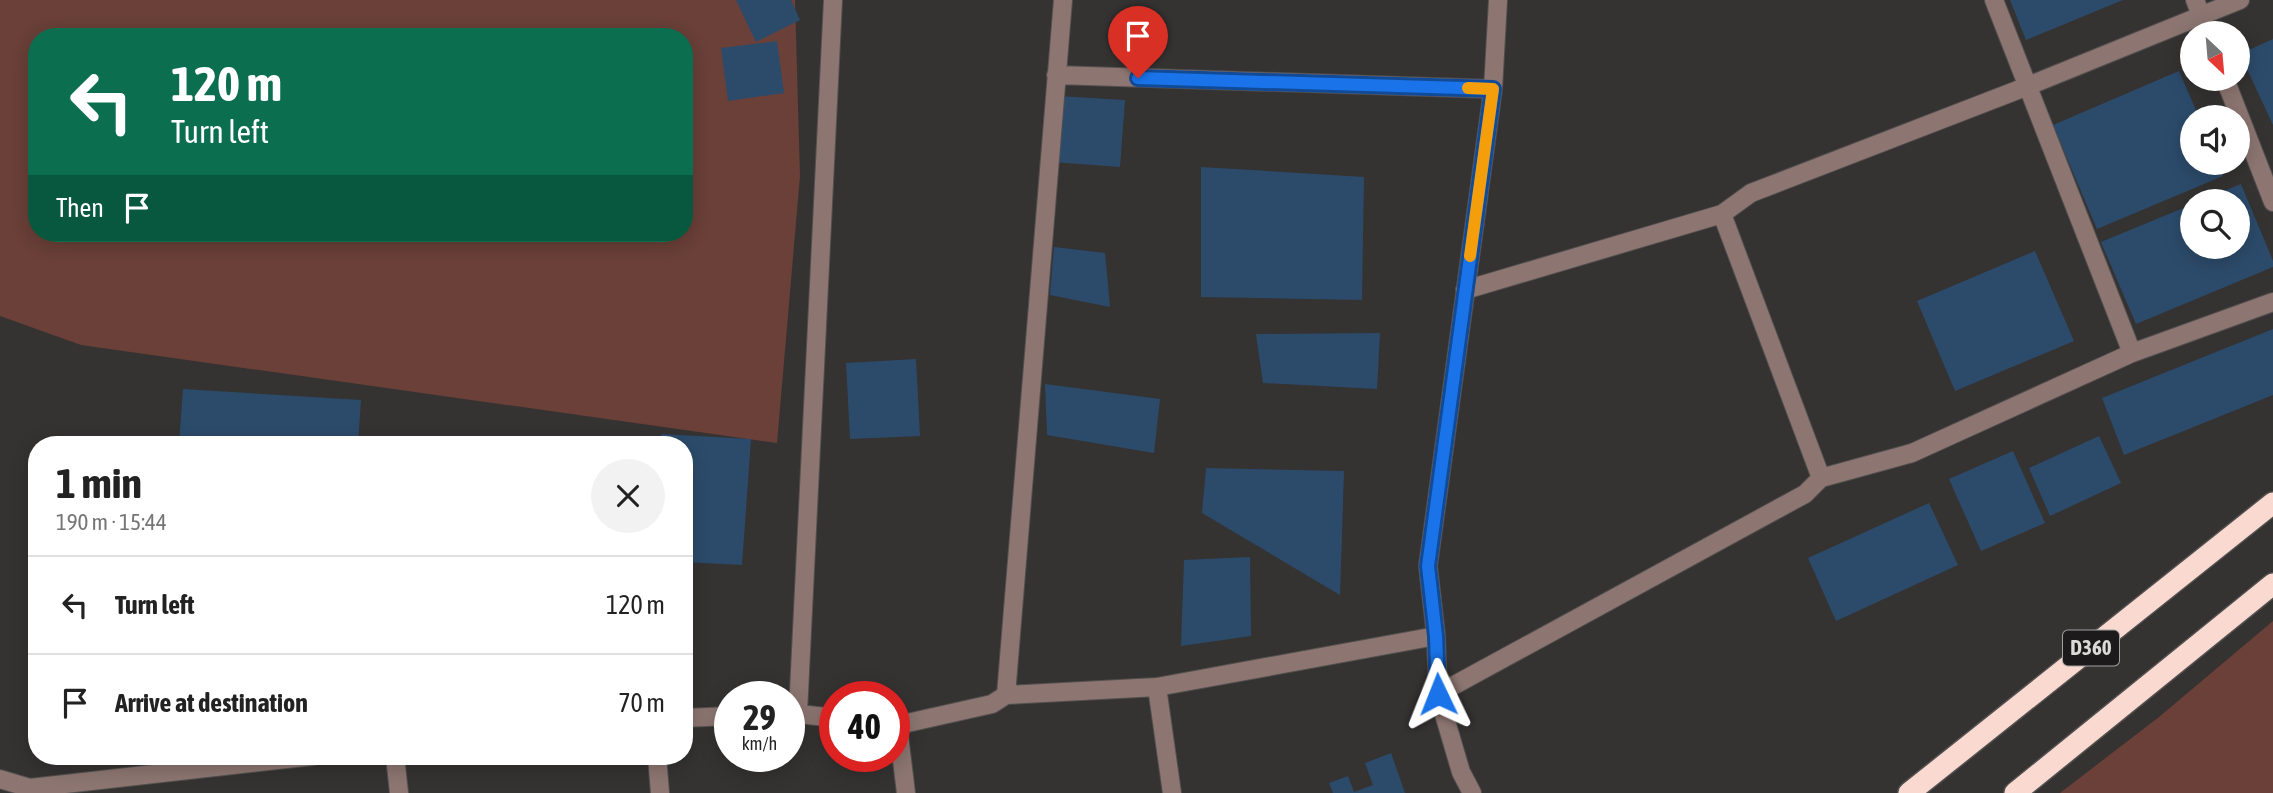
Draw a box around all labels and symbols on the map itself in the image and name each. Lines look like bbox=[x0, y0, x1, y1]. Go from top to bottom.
pin bbox=[1108, 6, 1168, 78]
north arrow bbox=[2180, 21, 2250, 91]
road number: D360 bbox=[2063, 630, 2119, 666]
position arrow bbox=[1401, 657, 1475, 731]
speed limit sign: 40 bbox=[819, 681, 910, 772]

